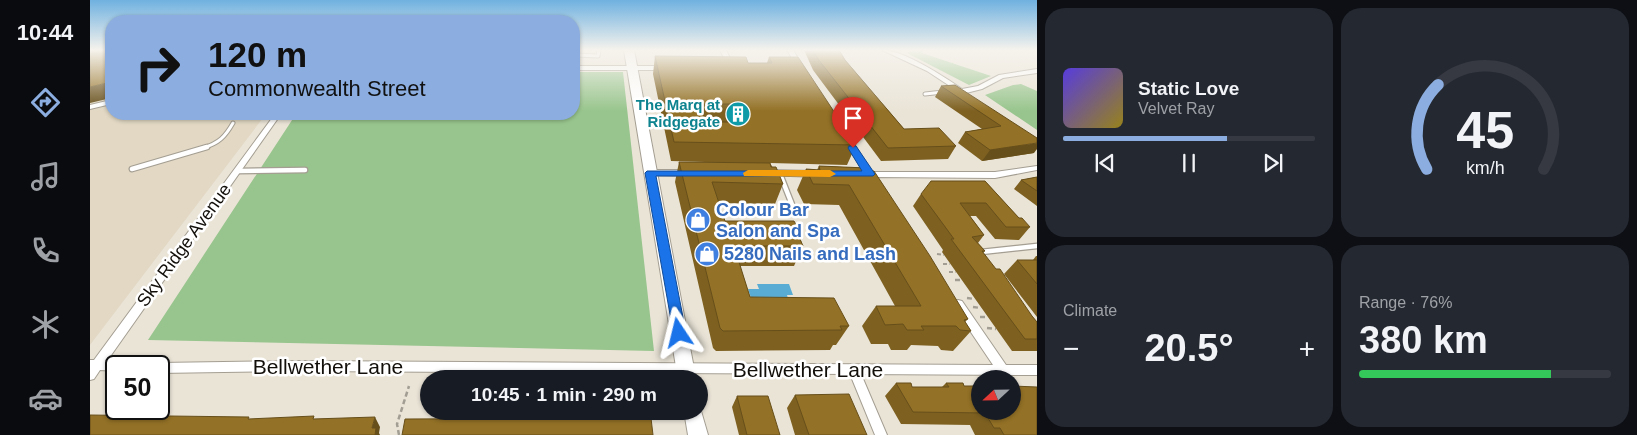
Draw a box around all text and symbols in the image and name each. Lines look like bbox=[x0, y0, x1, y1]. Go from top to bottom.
text: 10:44 bbox=[17, 20, 73, 45]
icon: right bbox=[125, 35, 190, 100]
text: 120 m bbox=[208, 35, 307, 74]
text: Commonwealth Street bbox=[208, 76, 426, 101]
text: Static Love bbox=[1138, 78, 1239, 99]
icon: directions bbox=[28, 85, 63, 120]
place label: The Marq at Ridgegate bbox=[636, 96, 720, 130]
pin bbox=[832, 97, 874, 148]
text: Velvet Ray bbox=[1138, 100, 1214, 117]
building icon: The Marq at Ridgegate bbox=[725, 101, 751, 127]
text: 45 bbox=[1456, 101, 1514, 159]
icon: arrive bbox=[839, 104, 867, 132]
icon: previous bbox=[1091, 149, 1119, 177]
icon: pause bbox=[1175, 149, 1203, 177]
icon: next bbox=[1259, 149, 1287, 177]
text: km/h bbox=[1466, 158, 1504, 178]
icon: music bbox=[28, 159, 63, 194]
street label: Sky Ridge Avenue bbox=[133, 180, 235, 310]
place label: Colour Bar Salon and Spa bbox=[716, 200, 841, 241]
shop icon: Colour Bar Salon and Spa bbox=[685, 207, 711, 233]
icon: phone bbox=[28, 233, 63, 268]
shop icon: 5280 Nails and Lash bbox=[694, 241, 720, 267]
place label: 5280 Nails and Lash bbox=[724, 244, 896, 264]
text: Range · 76% bbox=[1359, 294, 1452, 311]
text: Climate bbox=[1063, 302, 1117, 319]
position arrow bbox=[652, 306, 704, 358]
icon: climate bbox=[28, 307, 63, 342]
text: 380 km bbox=[1359, 319, 1488, 361]
text: 20.5° bbox=[1144, 327, 1234, 369]
text: − bbox=[1063, 333, 1079, 364]
text: + bbox=[1299, 333, 1315, 364]
speed limit sign: 50 bbox=[105, 355, 170, 420]
street label: Bellwether Lane bbox=[253, 355, 403, 378]
street label: Bellwether Lane bbox=[733, 358, 883, 381]
north arrow bbox=[971, 370, 1021, 420]
map controls bbox=[971, 370, 1021, 420]
icon: car bbox=[28, 381, 63, 416]
text: 10:45 · 1 min · 290 m bbox=[471, 384, 657, 405]

